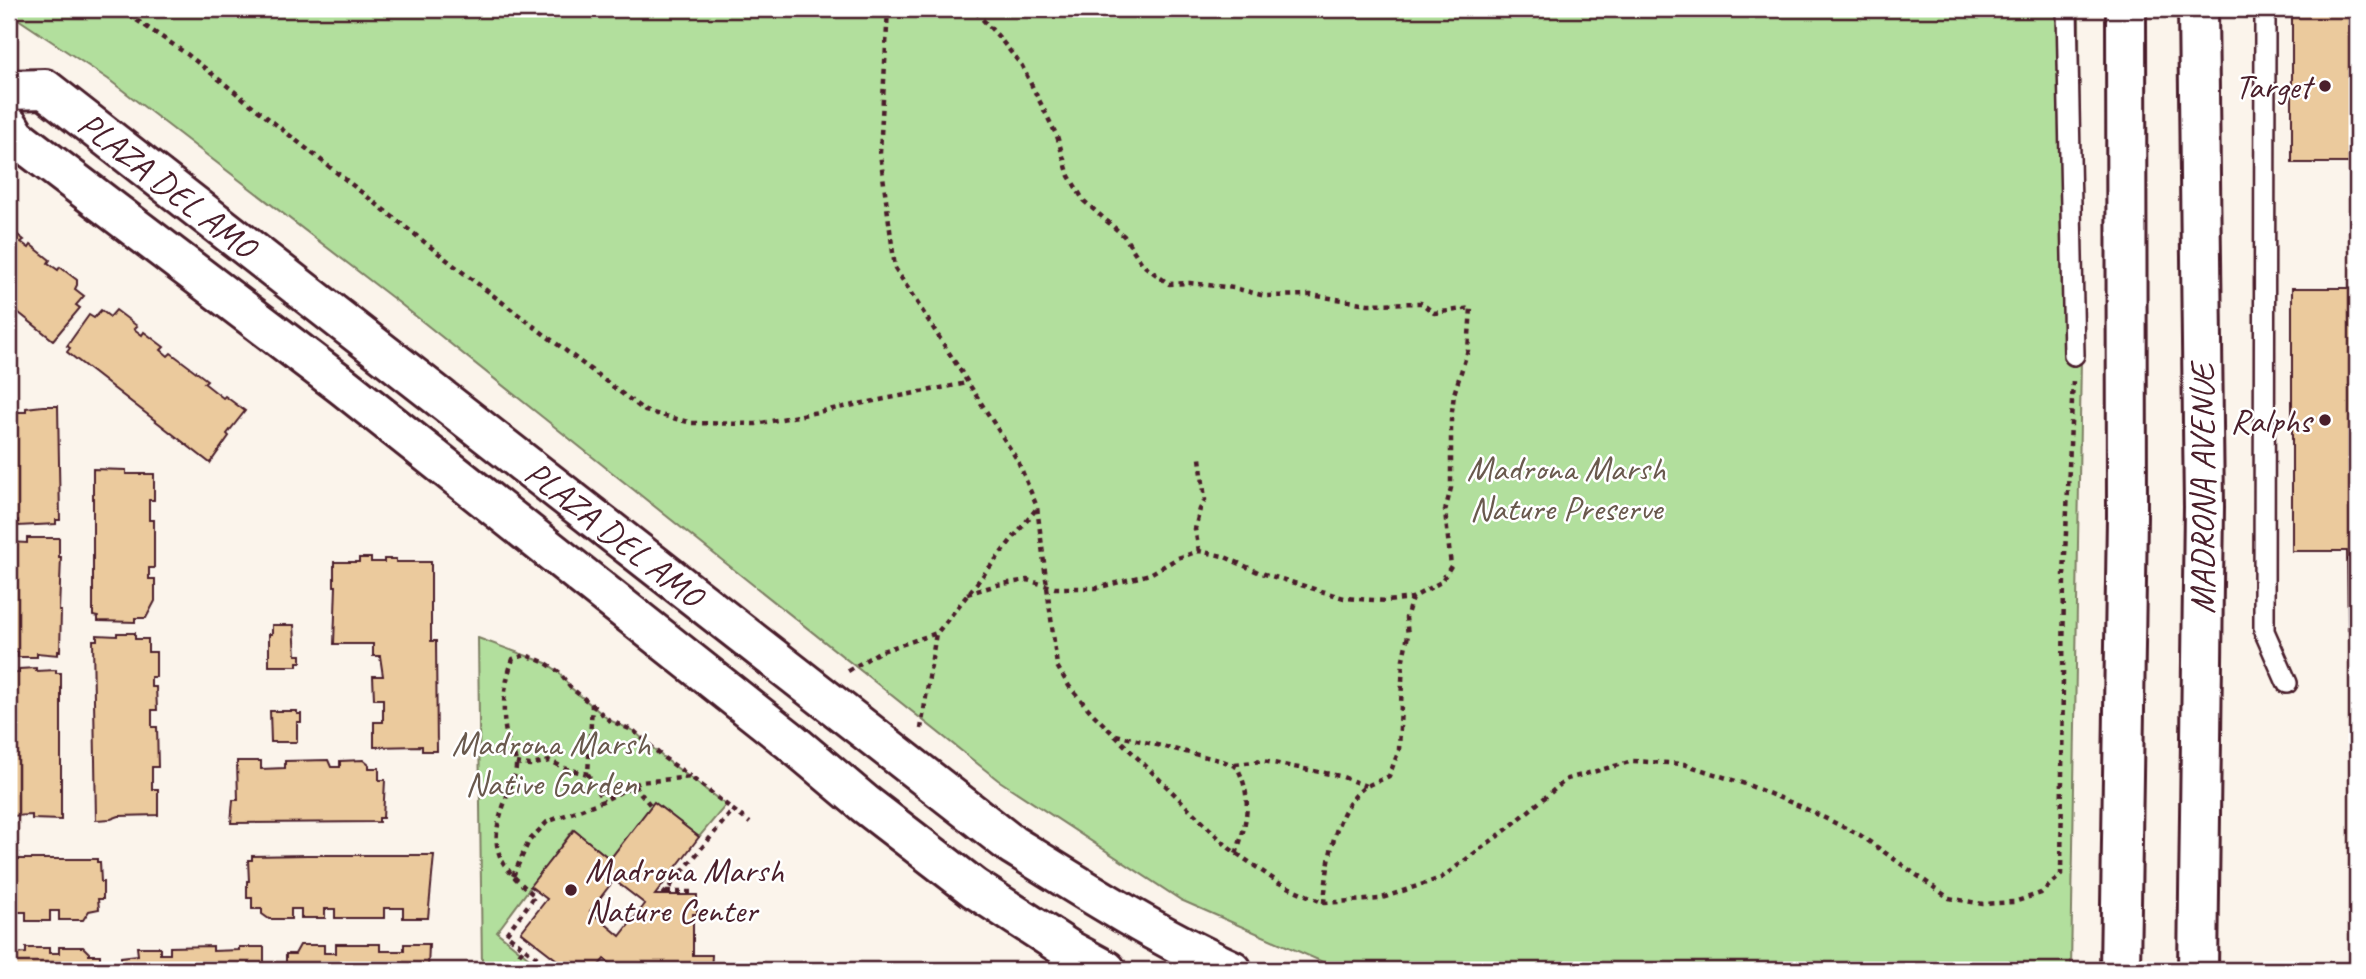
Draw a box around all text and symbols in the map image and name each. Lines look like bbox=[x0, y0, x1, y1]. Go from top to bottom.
place label: Target bbox=[2235, 64, 2315, 109]
marker: Target bbox=[2317, 78, 2333, 94]
street label: PLAZA DEL AMO bbox=[69, 101, 268, 271]
street label: MADRONA AVENUE bbox=[2180, 359, 2225, 614]
place label: Ralphs bbox=[2230, 398, 2314, 443]
marker: Ralphs bbox=[2317, 412, 2333, 428]
park label: Madrona Marsh Nature Preserve bbox=[1467, 446, 1666, 531]
street label: PLAZA DEL AMO bbox=[516, 450, 715, 620]
park label: Madrona Marsh Native Garden bbox=[452, 721, 651, 806]
place label: Madrona Marsh Nature Center bbox=[585, 848, 785, 933]
marker: Madrona Marsh Nature Center bbox=[563, 882, 579, 898]

